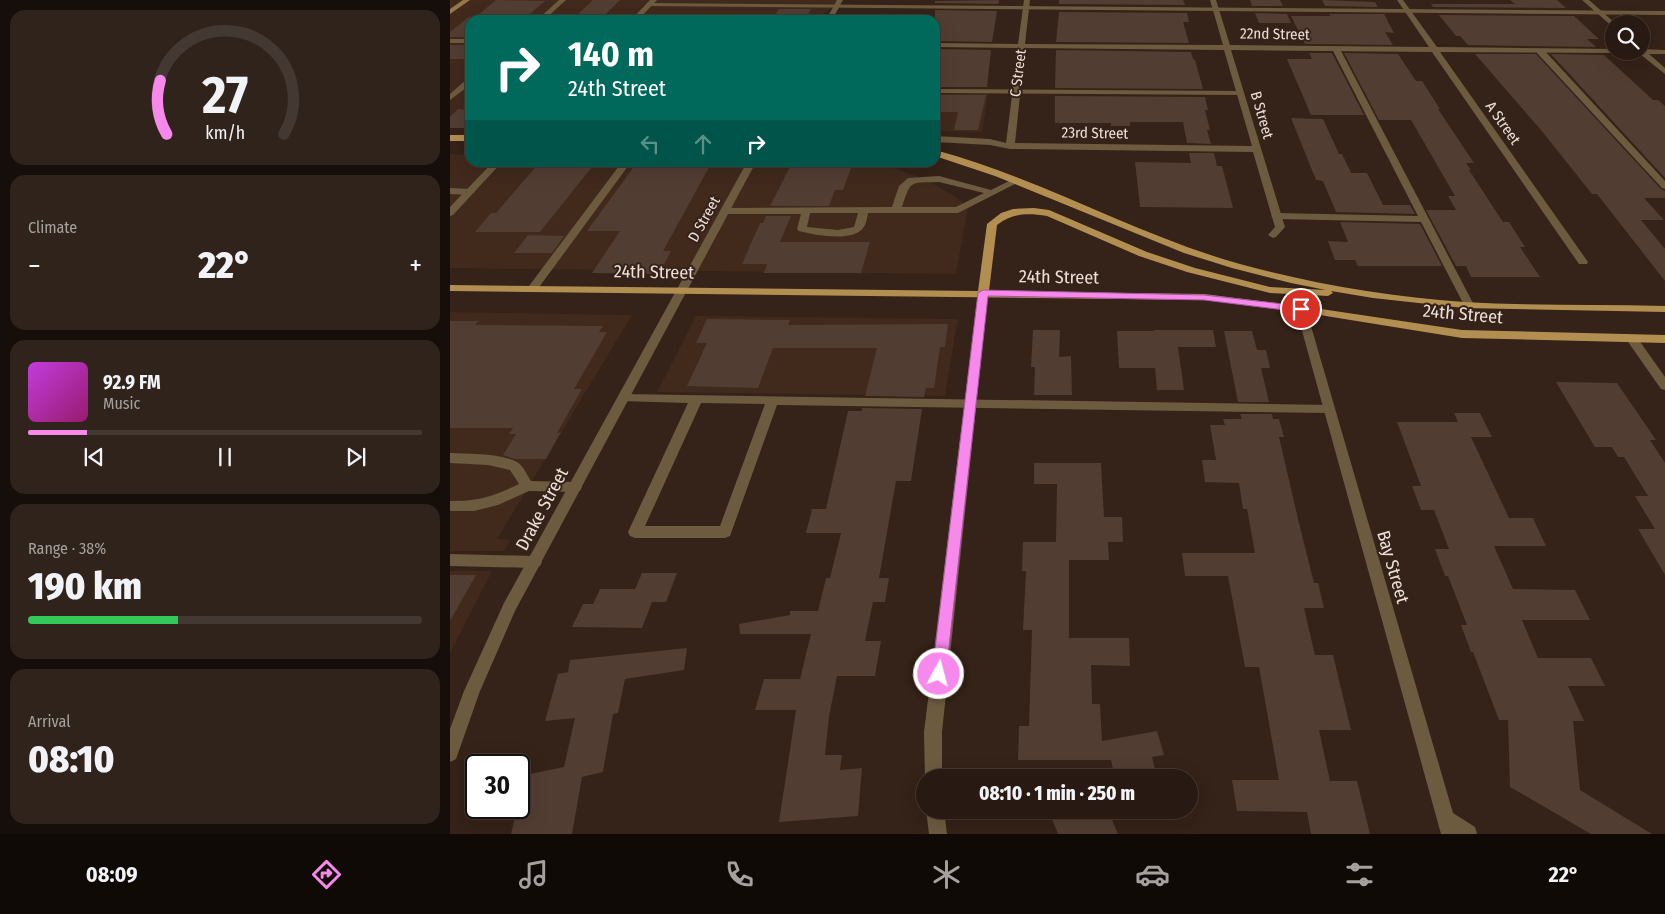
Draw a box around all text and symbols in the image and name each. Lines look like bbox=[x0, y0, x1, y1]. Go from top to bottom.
map controls bbox=[1605, 15, 1650, 60]
button: search bbox=[1605, 15, 1650, 60]
street label: 22nd Street bbox=[1240, 24, 1310, 44]
text: 140 m bbox=[568, 33, 654, 75]
icon: right bbox=[485, 35, 550, 100]
street label: C Street bbox=[1006, 48, 1030, 98]
text: 27 bbox=[201, 64, 248, 127]
text: 24th Street bbox=[568, 75, 666, 102]
street label: B Street bbox=[1247, 89, 1277, 141]
street label: A Street bbox=[1482, 98, 1524, 148]
text: km/h bbox=[205, 122, 245, 144]
street label: 23rd Street bbox=[1062, 123, 1129, 143]
icon: left bbox=[636, 130, 664, 158]
icon: ahead bbox=[689, 130, 717, 158]
icon: right bbox=[742, 130, 770, 158]
street label: D Street bbox=[684, 193, 724, 245]
text: Climate bbox=[28, 218, 77, 237]
text: 22° bbox=[198, 242, 252, 288]
text: − bbox=[28, 249, 41, 282]
text: + bbox=[409, 249, 422, 282]
street label: 24th Street bbox=[614, 260, 694, 284]
street label: 24th Street bbox=[1019, 265, 1099, 289]
pin bbox=[1280, 288, 1322, 330]
icon: arrive bbox=[1287, 295, 1315, 323]
street label: 24th Street bbox=[1422, 300, 1504, 328]
text: 92.9 FM bbox=[103, 371, 161, 394]
text: Music bbox=[103, 394, 140, 413]
icon: previous bbox=[80, 443, 108, 471]
icon: pause bbox=[211, 443, 239, 471]
icon: next bbox=[342, 443, 370, 471]
street label: Drake Street bbox=[511, 464, 573, 554]
street label: Bay Street bbox=[1372, 528, 1414, 606]
text: Range · 38% bbox=[28, 539, 106, 558]
text: 190 km bbox=[28, 563, 142, 609]
position arrow bbox=[912, 647, 964, 699]
text: Arrival bbox=[28, 712, 70, 731]
text: 08:10 bbox=[28, 736, 115, 782]
speed limit sign: 30 bbox=[465, 754, 530, 819]
text: 08:10 · 1 min · 250 m bbox=[979, 782, 1135, 805]
icon: directions bbox=[309, 857, 344, 892]
icon: music bbox=[516, 857, 551, 892]
icon: phone bbox=[722, 857, 757, 892]
icon: climate bbox=[929, 857, 964, 892]
icon: car bbox=[1135, 857, 1170, 892]
icon: filters bbox=[1342, 857, 1377, 892]
text: 08:09 bbox=[86, 861, 138, 888]
text: 22° bbox=[1548, 861, 1579, 888]

